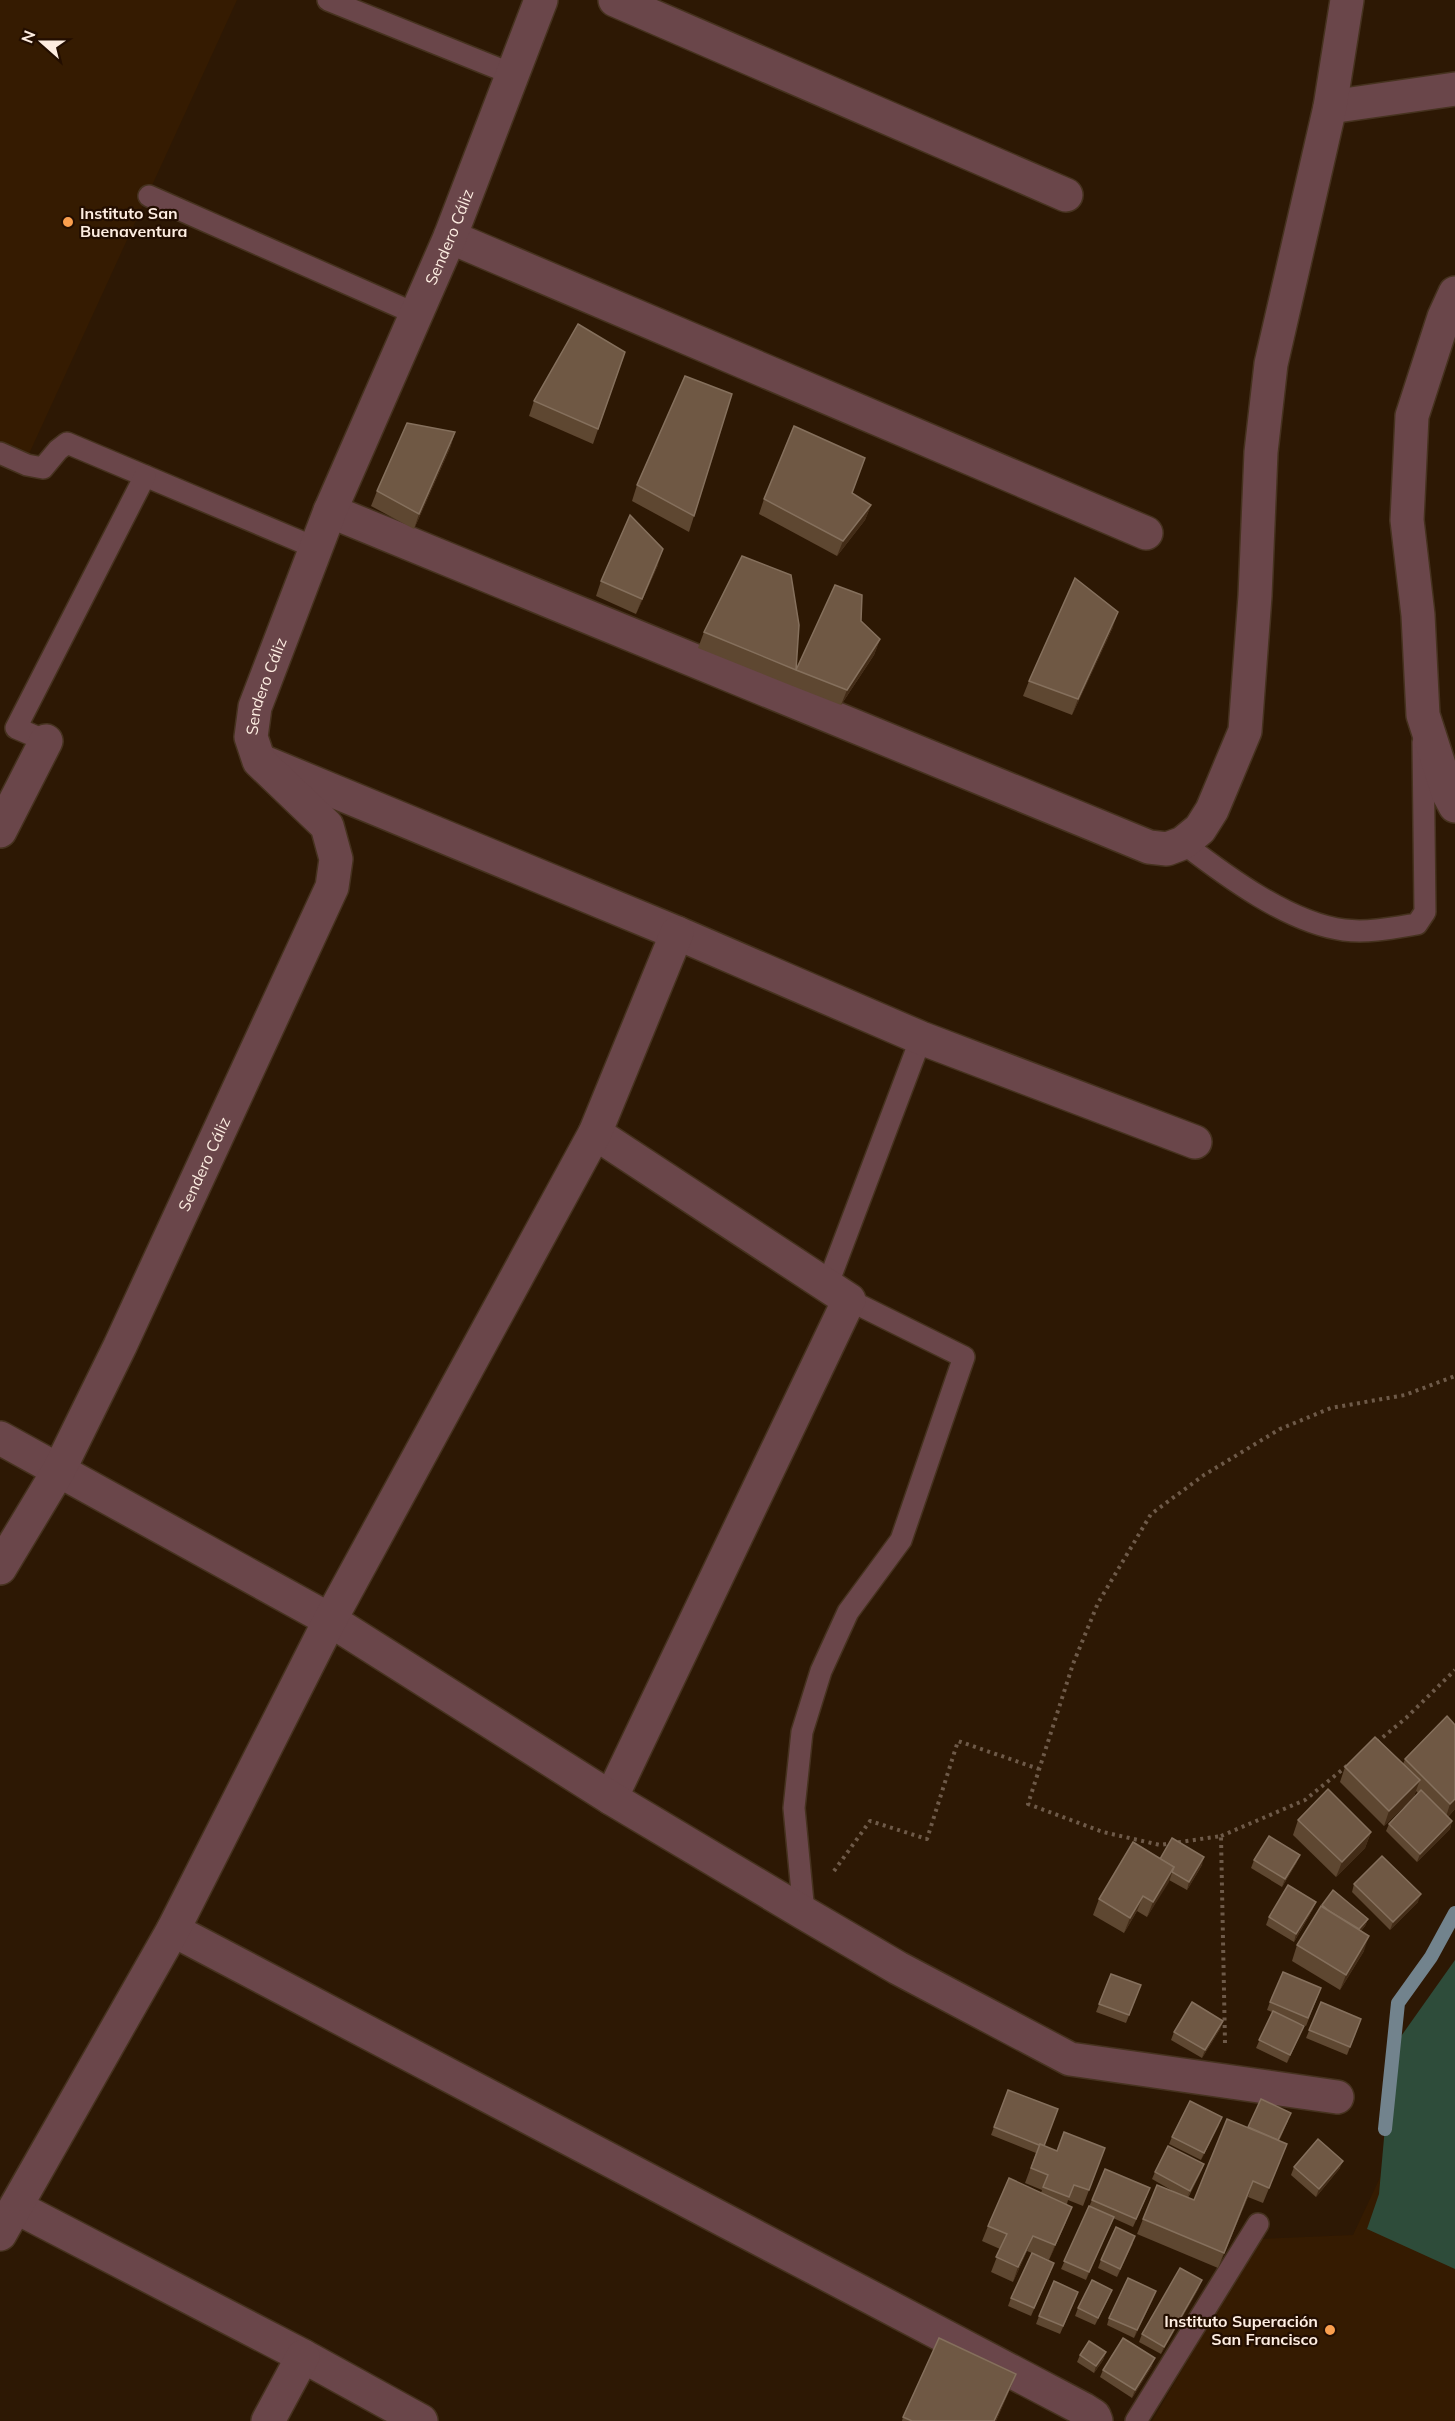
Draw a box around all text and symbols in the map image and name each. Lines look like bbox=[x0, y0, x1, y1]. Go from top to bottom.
north arrow bbox=[12, 12, 72, 72]
text: N bbox=[16, 27, 39, 46]
street label: Sendero Cáliz bbox=[420, 186, 478, 288]
place label: Instituto San Buenaventura bbox=[80, 203, 188, 241]
marker: Instituto San Buenaventura bbox=[61, 215, 75, 229]
street label: Sendero Cáliz bbox=[241, 635, 291, 736]
street label: Sendero Cáliz bbox=[174, 1114, 234, 1215]
place label: Instituto Superación San Francisco bbox=[1164, 2311, 1318, 2349]
marker: Instituto Superación San Francisco bbox=[1323, 2323, 1337, 2337]

